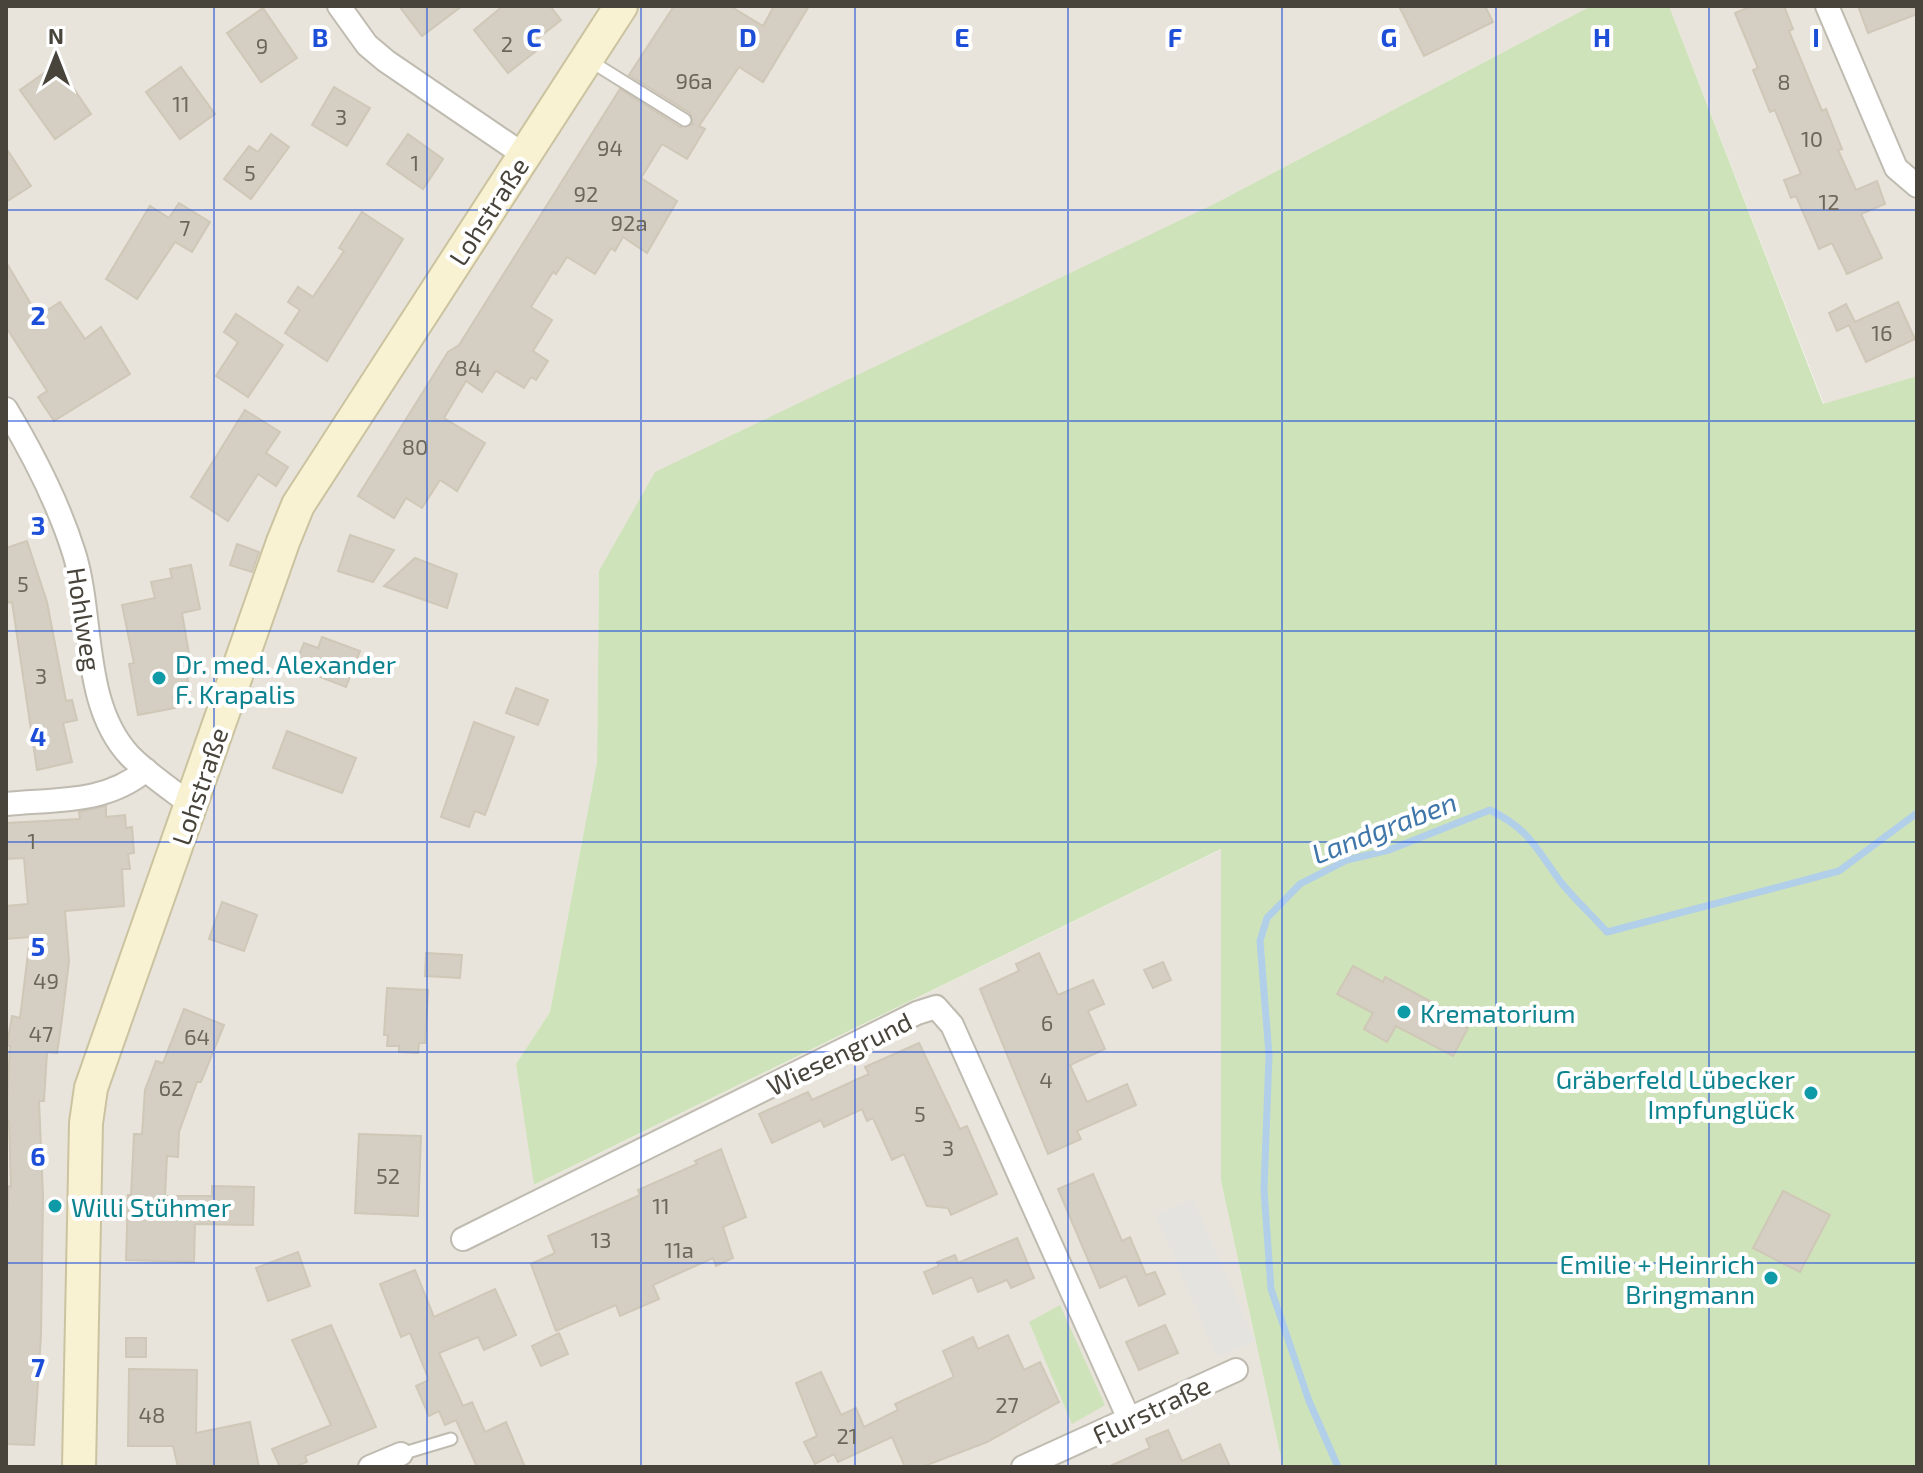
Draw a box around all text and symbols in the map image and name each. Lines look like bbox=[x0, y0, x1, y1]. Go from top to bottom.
north arrow bbox=[16, 16, 96, 96]
text: B bbox=[312, 21, 328, 52]
text: C bbox=[526, 21, 542, 52]
text: D bbox=[739, 21, 757, 52]
text: E bbox=[954, 21, 970, 52]
text: F bbox=[1168, 21, 1182, 52]
text: G bbox=[1381, 21, 1397, 52]
text: H bbox=[1593, 21, 1611, 52]
text: I bbox=[1812, 21, 1820, 52]
text: N bbox=[48, 22, 64, 48]
house number: 2 bbox=[501, 30, 513, 56]
house number: 9 bbox=[256, 32, 268, 58]
house number: 96a bbox=[675, 67, 713, 93]
house number: 8 bbox=[1777, 68, 1791, 94]
house number: 11 bbox=[172, 90, 190, 116]
house number: 3 bbox=[335, 103, 347, 129]
house number: 10 bbox=[1801, 125, 1823, 151]
house number: 94 bbox=[597, 134, 623, 160]
house number: 1 bbox=[411, 149, 419, 175]
street label: Lohstraße bbox=[442, 151, 534, 271]
house number: 5 bbox=[244, 159, 256, 185]
house number: 92 bbox=[574, 180, 598, 206]
house number: 12 bbox=[1818, 188, 1840, 214]
house number: 92a bbox=[610, 209, 648, 235]
house number: 7 bbox=[179, 214, 191, 240]
text: 2 bbox=[30, 299, 46, 330]
house number: 16 bbox=[1871, 319, 1893, 345]
house number: 84 bbox=[455, 354, 481, 380]
house number: 80 bbox=[402, 433, 428, 459]
text: 3 bbox=[31, 509, 45, 540]
street label: Hohlweg bbox=[62, 565, 108, 673]
house number: 5 bbox=[17, 570, 29, 596]
place label: Dr. med. Alexander F. Krapalis bbox=[175, 648, 396, 709]
house number: 3 bbox=[35, 662, 47, 688]
marker: Dr. med. Alexander F. Krapalis bbox=[150, 669, 168, 687]
text: 4 bbox=[30, 720, 46, 751]
street label: Lohstraße bbox=[164, 723, 234, 849]
water label: Landgraben bbox=[1307, 784, 1461, 870]
house number: 1 bbox=[28, 827, 36, 853]
text: 5 bbox=[31, 930, 45, 961]
house number: 49 bbox=[33, 967, 59, 993]
place label: Krematorium bbox=[1420, 997, 1576, 1028]
marker: Krematorium bbox=[1395, 1003, 1413, 1021]
street label: Wiesengrund bbox=[762, 1005, 916, 1101]
house number: 6 bbox=[1041, 1009, 1053, 1035]
house number: 47 bbox=[29, 1020, 53, 1046]
house number: 64 bbox=[184, 1023, 210, 1049]
place label: Gräberfeld Lübecker Impfunglück bbox=[1556, 1063, 1795, 1124]
house number: 4 bbox=[1039, 1066, 1053, 1092]
house number: 62 bbox=[159, 1074, 183, 1100]
marker: Gräberfeld Lübecker Impfunglück bbox=[1802, 1084, 1820, 1102]
house number: 5 bbox=[914, 1100, 926, 1126]
house number: 3 bbox=[942, 1134, 954, 1160]
text: 6 bbox=[30, 1140, 46, 1171]
house number: 52 bbox=[376, 1162, 400, 1188]
place label: Willi Stühmer bbox=[71, 1191, 231, 1222]
house number: 11 bbox=[652, 1192, 670, 1218]
marker: Willi Stühmer bbox=[46, 1197, 64, 1215]
house number: 13 bbox=[591, 1226, 612, 1252]
house number: 11a bbox=[664, 1236, 694, 1262]
place label: Emilie + Heinrich Bringmann bbox=[1560, 1248, 1755, 1309]
marker: Emilie + Heinrich Bringmann bbox=[1762, 1269, 1780, 1287]
text: 7 bbox=[31, 1351, 45, 1382]
street label: Flurstraße bbox=[1087, 1368, 1215, 1450]
house number: 27 bbox=[995, 1391, 1019, 1417]
house number: 48 bbox=[139, 1401, 165, 1427]
house number: 21 bbox=[836, 1422, 858, 1448]

